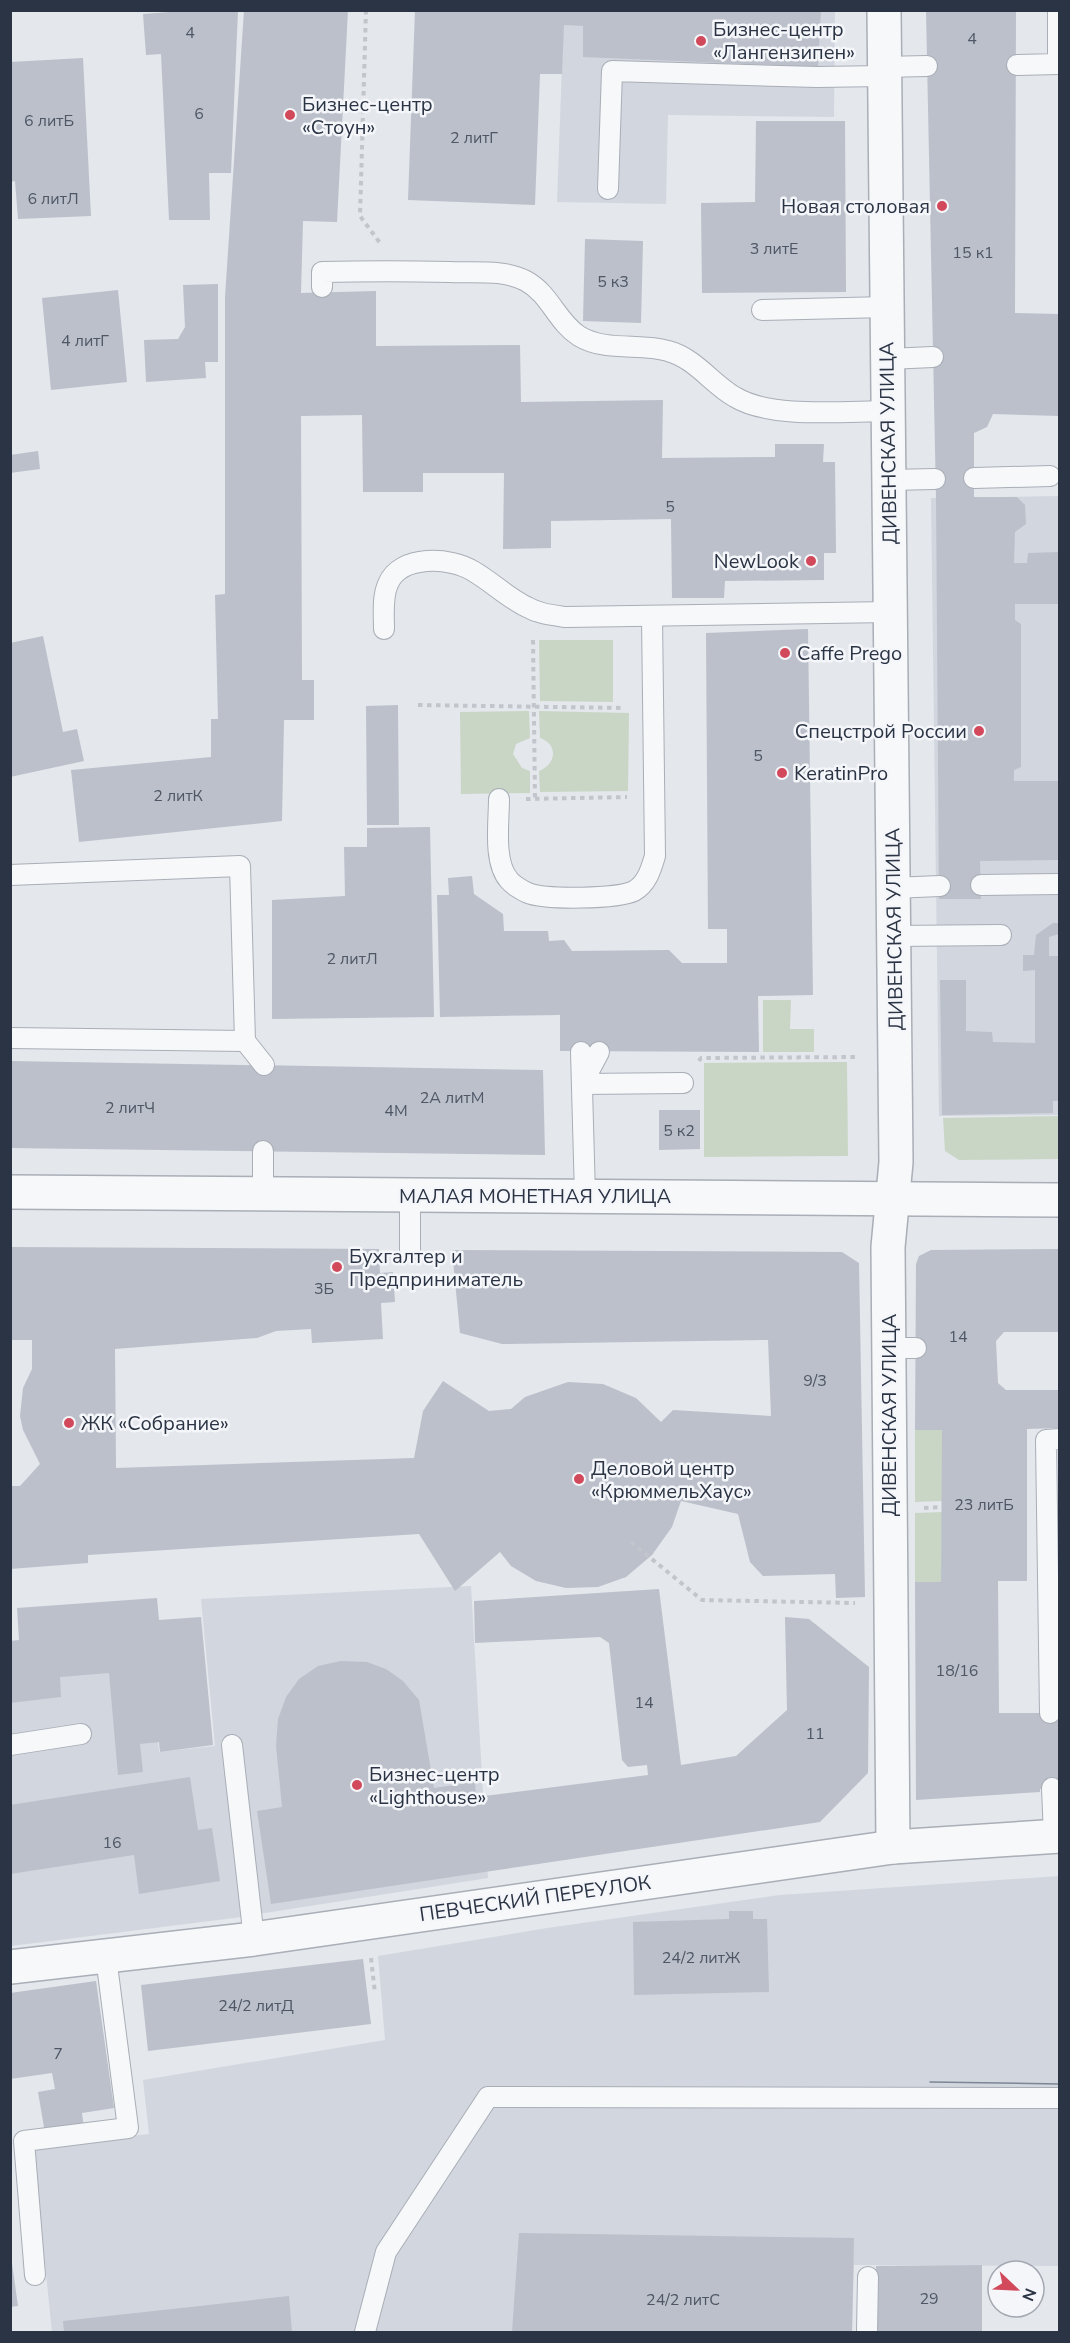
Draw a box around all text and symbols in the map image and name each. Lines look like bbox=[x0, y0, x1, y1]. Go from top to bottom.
place label: Бизнес-центр «Лангензипен» bbox=[713, 16, 855, 66]
house number: 4 bbox=[185, 22, 195, 44]
house number: 4 bbox=[967, 28, 977, 50]
marker: Бизнес-центр «Лангензипен» bbox=[694, 34, 708, 48]
place label: Бизнес-центр «Стоун» bbox=[302, 91, 433, 141]
house number: 6 bbox=[194, 103, 204, 125]
marker: Бизнес-центр «Стоун» bbox=[283, 108, 297, 122]
house number: 6 литБ bbox=[24, 110, 74, 132]
house number: 2 литГ bbox=[450, 127, 498, 149]
house number: 6 литЛ bbox=[27, 188, 79, 210]
place label: Новая столовая bbox=[781, 193, 930, 220]
marker: Новая столовая bbox=[935, 199, 949, 213]
house number: 3 литЕ bbox=[750, 238, 798, 260]
house number: 15 к1 bbox=[952, 242, 994, 264]
house number: 5 к3 bbox=[597, 271, 629, 293]
house number: 4 литГ bbox=[61, 330, 109, 352]
street label: ДИВЕНСКАЯ УЛИЦА bbox=[873, 341, 904, 545]
house number: 5 bbox=[665, 496, 675, 518]
place label: NewLook bbox=[714, 548, 800, 575]
marker: NewLook bbox=[804, 554, 818, 568]
place label: Caffe Prego bbox=[797, 640, 902, 667]
marker: Caffe Prego bbox=[778, 646, 792, 660]
place label: Спецстрой России bbox=[795, 718, 967, 745]
marker: Спецстрой России bbox=[972, 724, 986, 738]
house number: 5 bbox=[753, 745, 763, 767]
place label: KeratinPro bbox=[794, 760, 888, 787]
marker: KeratinPro bbox=[775, 766, 789, 780]
house number: 2 литК bbox=[153, 785, 204, 807]
street label: ДИВЕНСКАЯ УЛИЦА bbox=[879, 827, 910, 1031]
house number: 2 литЛ bbox=[326, 948, 378, 970]
house number: 2А литМ bbox=[420, 1087, 484, 1109]
house number: 2 литЧ bbox=[105, 1097, 155, 1119]
house number: 4М bbox=[384, 1100, 408, 1122]
house number: 5 к2 bbox=[663, 1120, 695, 1142]
street label: МАЛАЯ МОНЕТНАЯ УЛИЦА bbox=[399, 1183, 671, 1210]
place label: Бухгалтер и Предприниматель bbox=[349, 1243, 523, 1293]
marker: Бухгалтер и Предприниматель bbox=[330, 1260, 344, 1274]
house number: 3Б bbox=[314, 1278, 334, 1300]
street label: ДИВЕНСКАЯ УЛИЦА bbox=[876, 1313, 903, 1516]
house number: 14 bbox=[948, 1326, 968, 1348]
house number: 9/3 bbox=[803, 1370, 827, 1392]
place label: ЖК «Собрание» bbox=[81, 1410, 229, 1437]
marker: ЖК «Собрание» bbox=[62, 1416, 76, 1430]
place label: Деловой центр «КрюммельХаус» bbox=[591, 1455, 752, 1505]
marker: Деловой центр «КрюммельХаус» bbox=[572, 1472, 586, 1486]
house number: 23 литБ bbox=[954, 1494, 1014, 1516]
house number: 18/16 bbox=[936, 1660, 978, 1682]
house number: 14 bbox=[634, 1692, 654, 1714]
house number: 11 bbox=[805, 1723, 825, 1745]
place label: Бизнес-центр «Lighthouse» bbox=[369, 1761, 500, 1811]
marker: Бизнес-центр «Lighthouse» bbox=[350, 1778, 364, 1792]
house number: 16 bbox=[102, 1832, 122, 1854]
street label: ПЕВЧЕСКИЙ ПЕРЕУЛОК bbox=[418, 1869, 653, 1928]
house number: 24/2 литЖ bbox=[662, 1947, 741, 1969]
house number: 24/2 литД bbox=[218, 1995, 294, 2017]
house number: 7 bbox=[53, 2043, 63, 2065]
north arrow bbox=[986, 2259, 1046, 2319]
text: N bbox=[1016, 2285, 1041, 2304]
house number: 29 bbox=[919, 2288, 939, 2310]
house number: 24/2 литС bbox=[646, 2289, 720, 2311]

